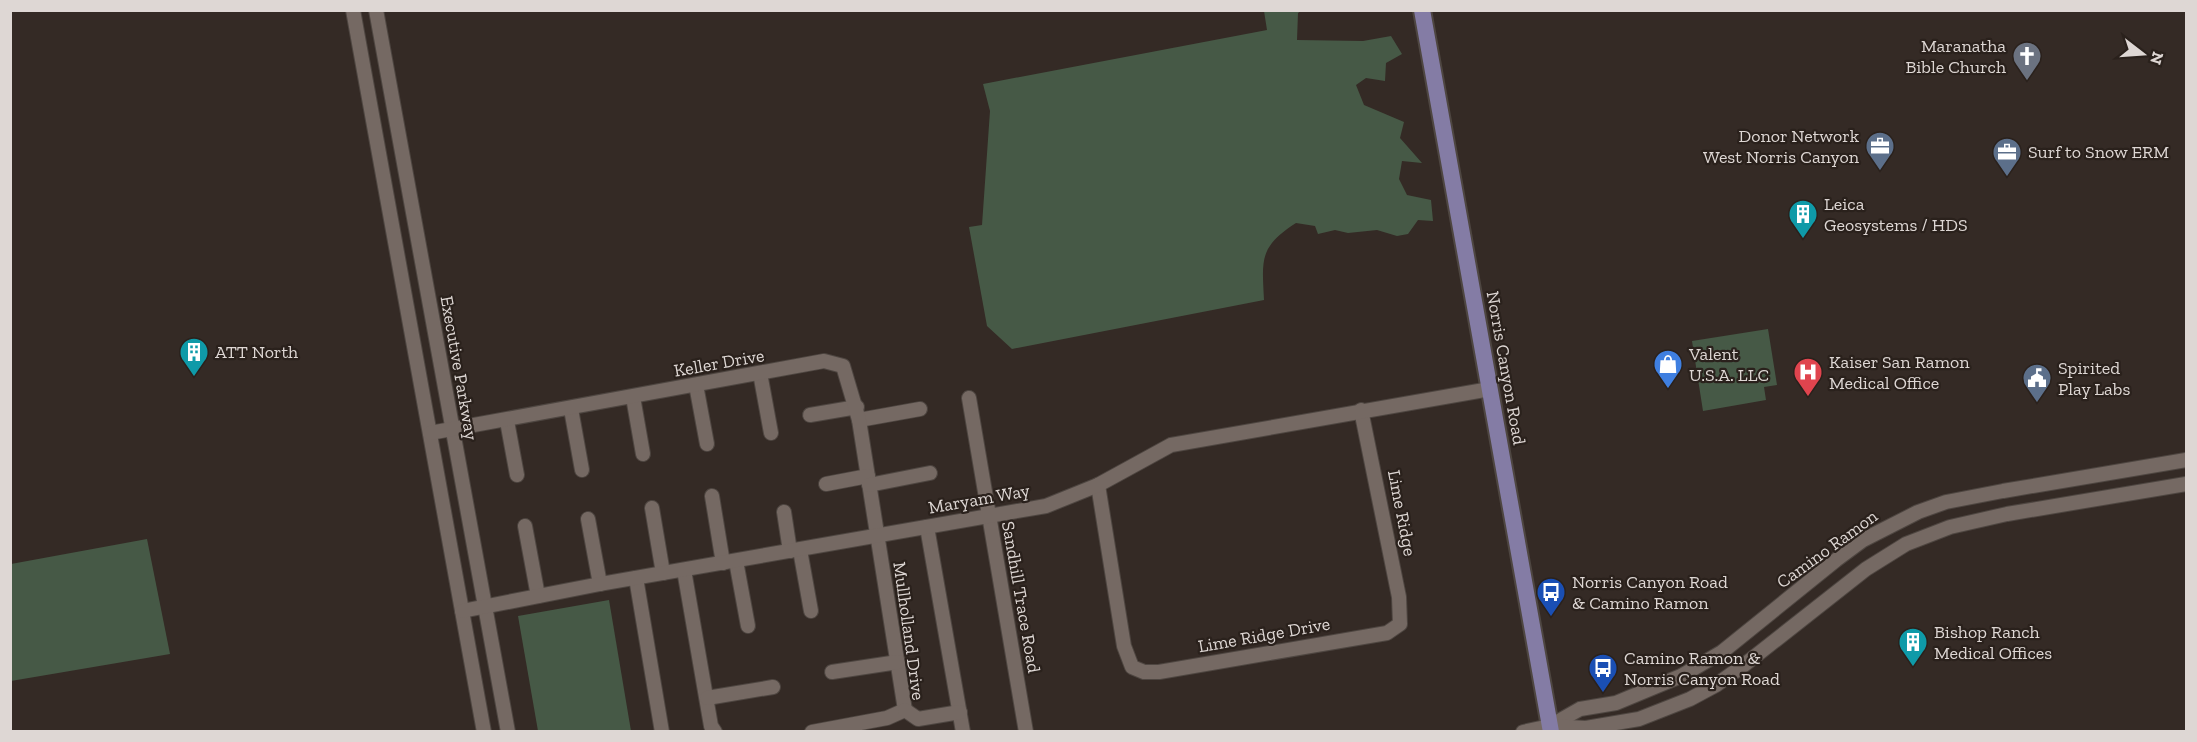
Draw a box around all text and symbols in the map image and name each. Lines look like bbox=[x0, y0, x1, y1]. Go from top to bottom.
north arrow bbox=[2113, 24, 2173, 84]
place label: Maranatha Bible Church bbox=[1905, 35, 2006, 78]
church icon: Maranatha Bible Church bbox=[2011, 40, 2043, 82]
text: N bbox=[2146, 50, 2168, 67]
place label: Donor Network West Norris Canyon bbox=[1703, 125, 1860, 168]
office icon: Donor Network West Norris Canyon bbox=[1864, 130, 1896, 172]
office icon: Surf to Snow ERM bbox=[1991, 136, 2023, 178]
place label: Surf to Snow ERM bbox=[2028, 141, 2169, 163]
place label: Leica Geosystems / HDS bbox=[1824, 193, 1968, 236]
building icon: Leica Geosystems / HDS bbox=[1787, 198, 1819, 240]
street label: Norris Canyon Road bbox=[1482, 289, 1530, 447]
street label: Executive Parkway bbox=[435, 294, 483, 443]
building icon: ATT North bbox=[178, 336, 210, 378]
place label: ATT North bbox=[215, 341, 298, 363]
place label: Valent U.S.A. LLC bbox=[1688, 343, 1769, 386]
street label: Keller Drive bbox=[672, 344, 766, 382]
shop icon: Valent U.S.A. LLC bbox=[1652, 348, 1684, 390]
place label: Kaiser San Ramon Medical Office bbox=[1829, 351, 1970, 394]
hospital icon: Kaiser San Ramon Medical Office bbox=[1792, 356, 1824, 398]
place label: Spirited Play Labs bbox=[2058, 357, 2130, 400]
public building icon: Spirited Play Labs bbox=[2021, 362, 2053, 404]
street label: Lime Ridge bbox=[1383, 468, 1421, 558]
street label: Maryam Way bbox=[927, 479, 1032, 519]
street label: Camino Ramon bbox=[1772, 505, 1882, 593]
street label: Sandhill Trace Road bbox=[997, 519, 1045, 675]
street label: Mullholland Drive bbox=[888, 560, 930, 702]
place label: Norris Canyon Road & Camino Ramon bbox=[1572, 571, 1728, 614]
bus stop icon: Norris Canyon Road & Camino Ramon bbox=[1535, 576, 1567, 618]
street label: Lime Ridge Drive bbox=[1196, 613, 1332, 657]
place label: Bishop Ranch Medical Offices bbox=[1934, 621, 2052, 664]
building icon: Bishop Ranch Medical Offices bbox=[1897, 626, 1929, 668]
place label: Camino Ramon & Norris Canyon Road bbox=[1624, 647, 1780, 690]
bus stop icon: Camino Ramon & Norris Canyon Road bbox=[1587, 652, 1619, 694]

